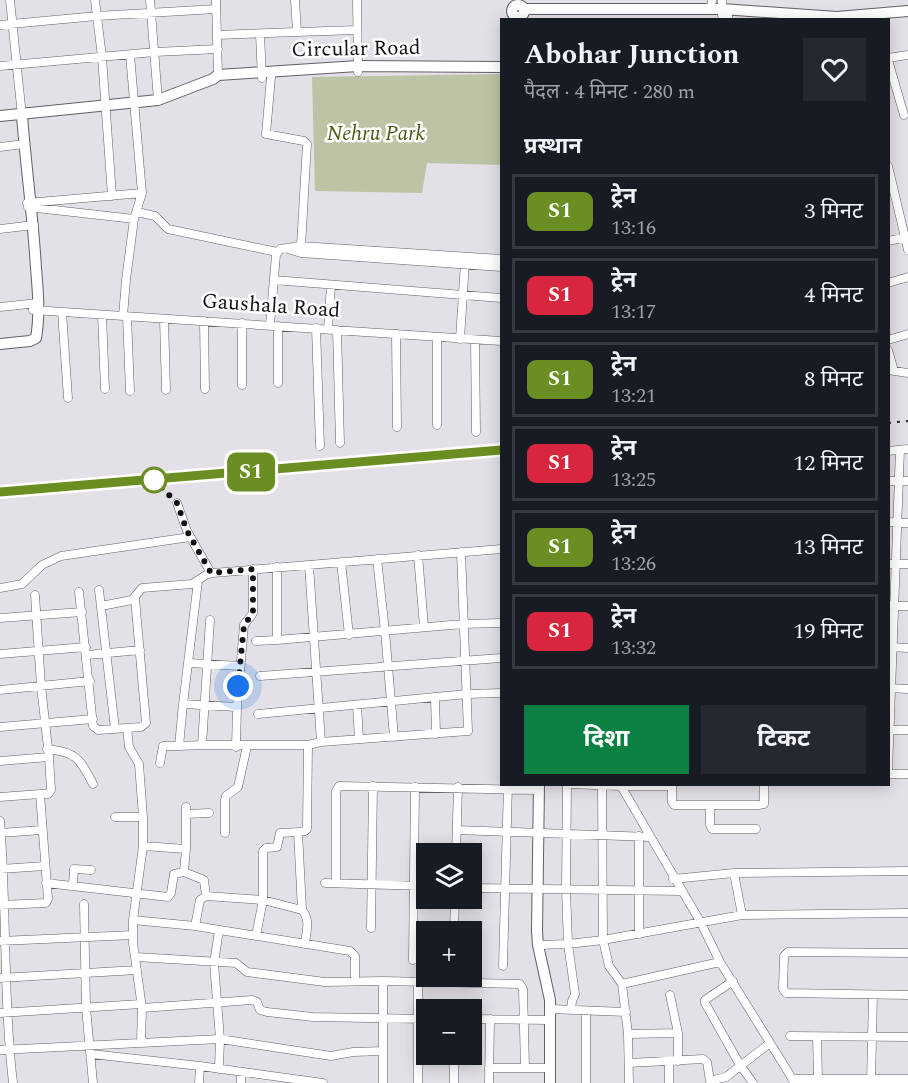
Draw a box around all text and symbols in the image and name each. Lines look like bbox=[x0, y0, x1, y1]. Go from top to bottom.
street label: Circular Road bbox=[291, 32, 421, 66]
text: Abohar Junction bbox=[524, 33, 740, 76]
button: heart bbox=[803, 38, 866, 101]
text: पैदल · 4 मिनट · 280 m bbox=[524, 77, 695, 107]
park label: Nehru Park bbox=[327, 118, 425, 150]
text: प्रस्थान bbox=[524, 130, 582, 163]
text: ट्रेन bbox=[611, 180, 636, 213]
text: S1 bbox=[548, 195, 572, 227]
text: 3 मिनट bbox=[804, 195, 863, 228]
text: 13:16 bbox=[611, 213, 656, 243]
text: ट्रेन bbox=[611, 264, 636, 297]
text: S1 bbox=[548, 279, 572, 311]
text: 4 मिनट bbox=[804, 279, 863, 312]
street label: Gaushala Road bbox=[201, 285, 341, 327]
text: 13:17 bbox=[611, 297, 656, 327]
text: ट्रेन bbox=[611, 348, 636, 381]
text: S1 bbox=[548, 363, 572, 395]
text: 8 मिनट bbox=[804, 363, 863, 396]
text: 13:21 bbox=[611, 381, 656, 411]
text: ट्रेन bbox=[611, 432, 636, 465]
text: S1 bbox=[548, 447, 572, 479]
text: 12 मिनट bbox=[793, 447, 863, 480]
line badge: S1 bbox=[224, 452, 278, 492]
text: S1 bbox=[239, 456, 263, 488]
text: 13:25 bbox=[611, 465, 656, 495]
unlabelled marker bbox=[141, 467, 167, 493]
text: ट्रेन bbox=[611, 516, 636, 549]
text: S1 bbox=[548, 531, 572, 563]
text: 13 मिनट bbox=[793, 531, 863, 564]
text: 13:26 bbox=[611, 549, 656, 579]
text: ट्रेन bbox=[611, 600, 636, 633]
text: S1 bbox=[548, 615, 572, 647]
text: 19 मिनट bbox=[793, 615, 863, 648]
text: 13:32 bbox=[611, 633, 656, 663]
your location bbox=[223, 671, 253, 701]
button: दिशा bbox=[524, 705, 689, 774]
button: टिकट bbox=[701, 705, 866, 774]
map controls bbox=[416, 843, 482, 1065]
button: layers bbox=[416, 843, 482, 909]
button: + bbox=[416, 921, 482, 987]
button: − bbox=[416, 999, 482, 1065]

